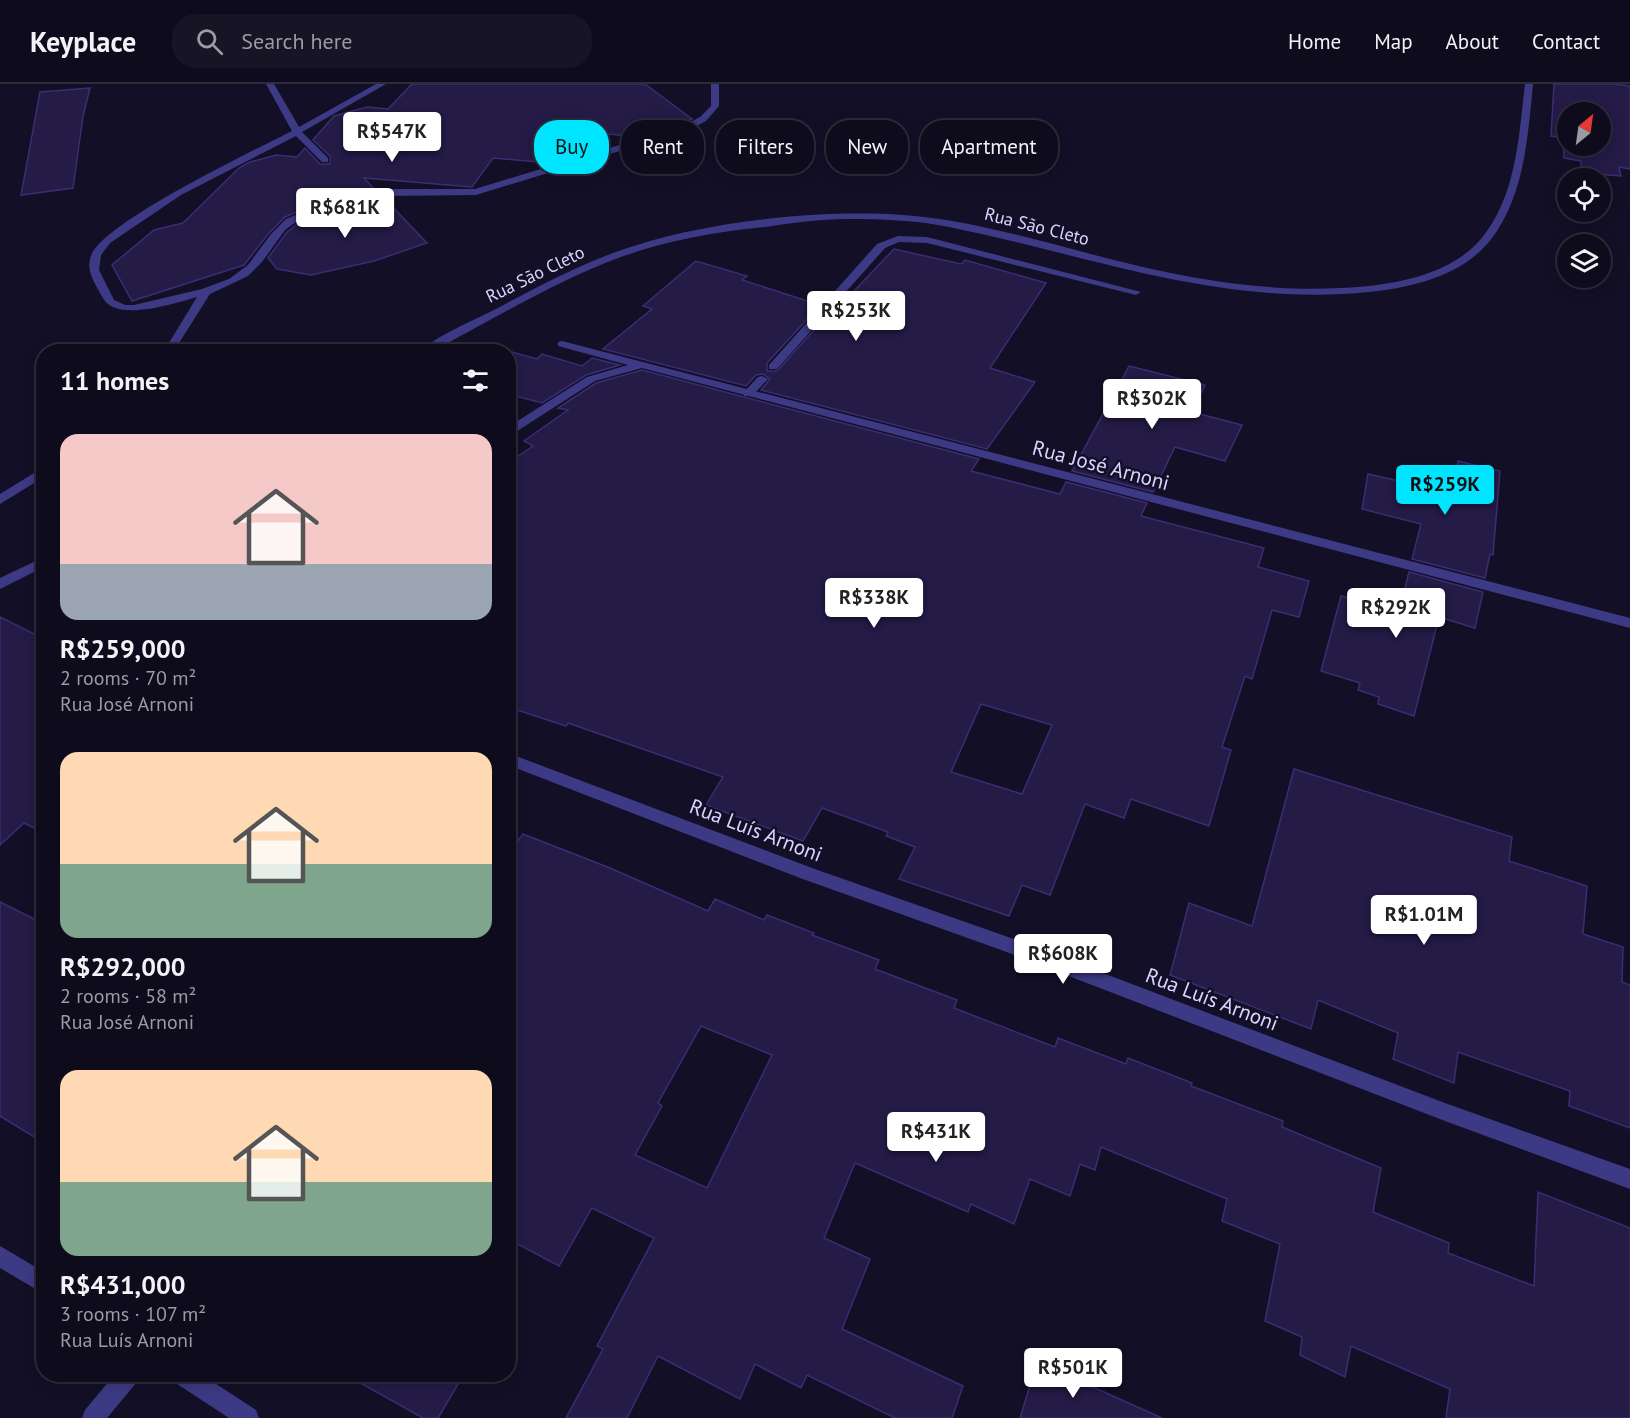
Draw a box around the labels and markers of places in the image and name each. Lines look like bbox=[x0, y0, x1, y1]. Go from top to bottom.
pin: R$547K bbox=[343, 112, 441, 163]
pin: R$681K bbox=[296, 188, 394, 239]
pin: R$253K bbox=[807, 291, 905, 342]
pin: R$302K bbox=[1103, 379, 1201, 430]
pin: R$259K bbox=[1396, 465, 1494, 516]
pin: R$338K bbox=[825, 578, 923, 629]
pin: R$292K bbox=[1347, 588, 1445, 639]
pin: R$1.01M bbox=[1369, 895, 1479, 946]
pin: R$608K bbox=[1014, 934, 1112, 985]
pin: R$431K bbox=[887, 1112, 985, 1163]
pin: R$501K bbox=[1024, 1348, 1122, 1399]

